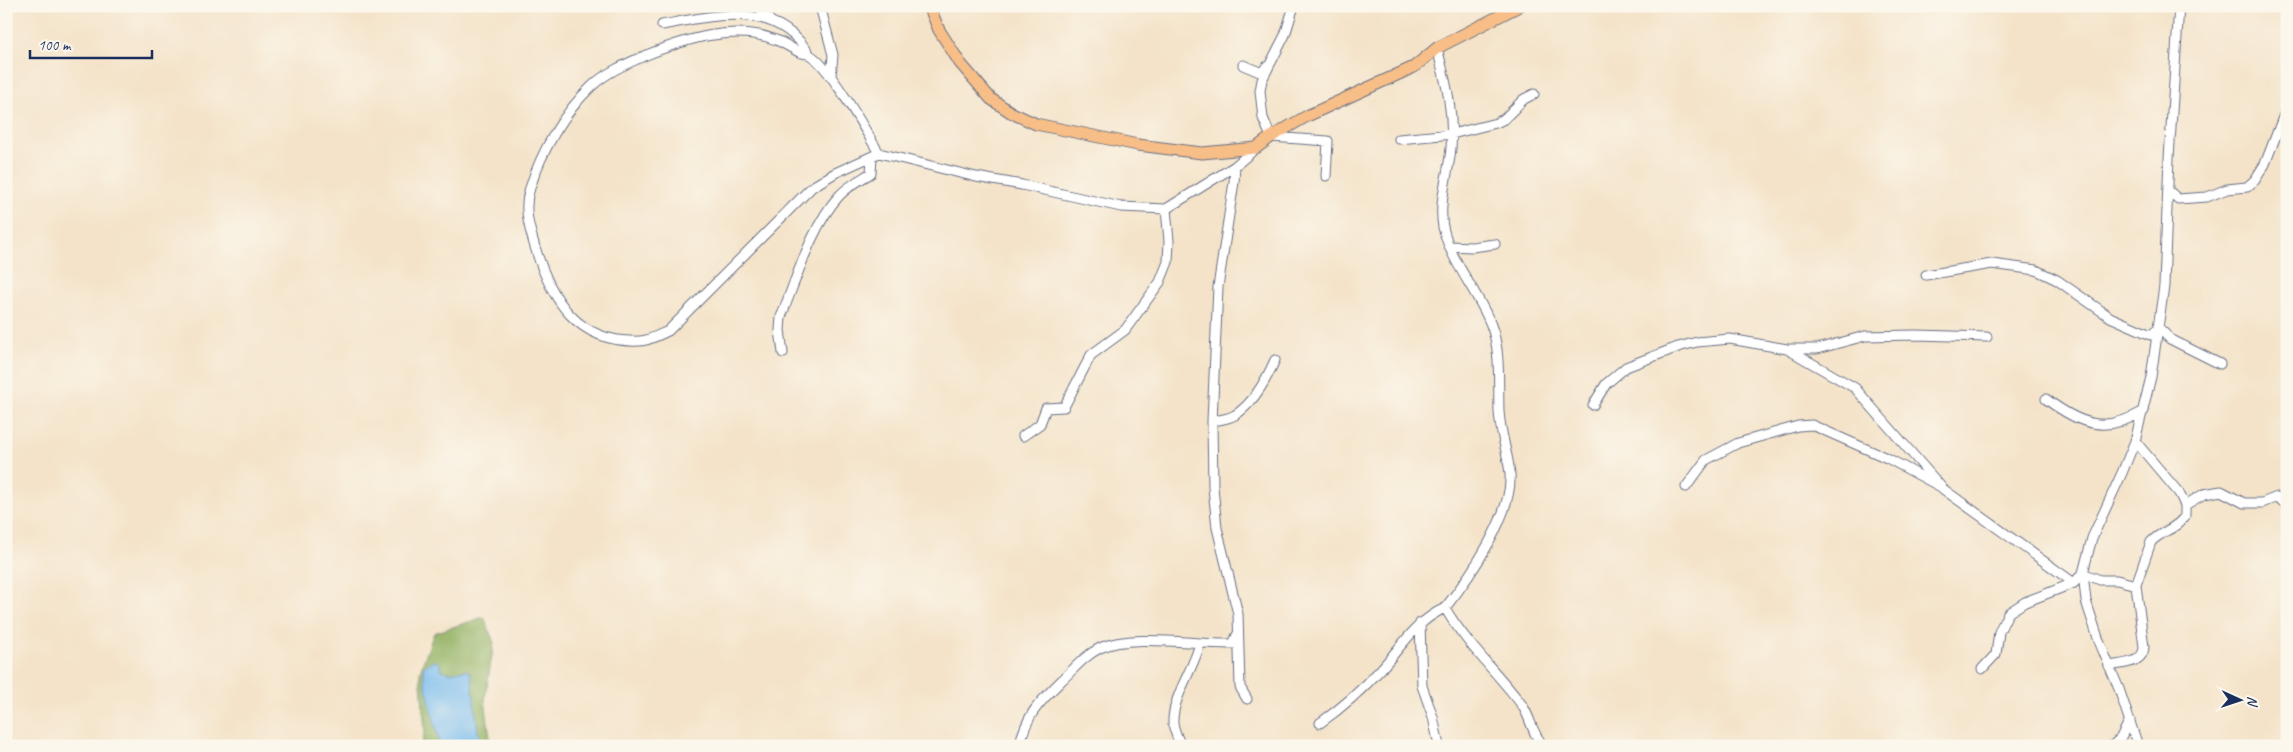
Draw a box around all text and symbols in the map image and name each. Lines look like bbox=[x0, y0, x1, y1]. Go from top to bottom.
scale bar bbox=[30, 28, 152, 60]
text: 100 m bbox=[38, 36, 72, 55]
north arrow bbox=[2216, 674, 2266, 724]
text: N bbox=[2244, 696, 2261, 708]

